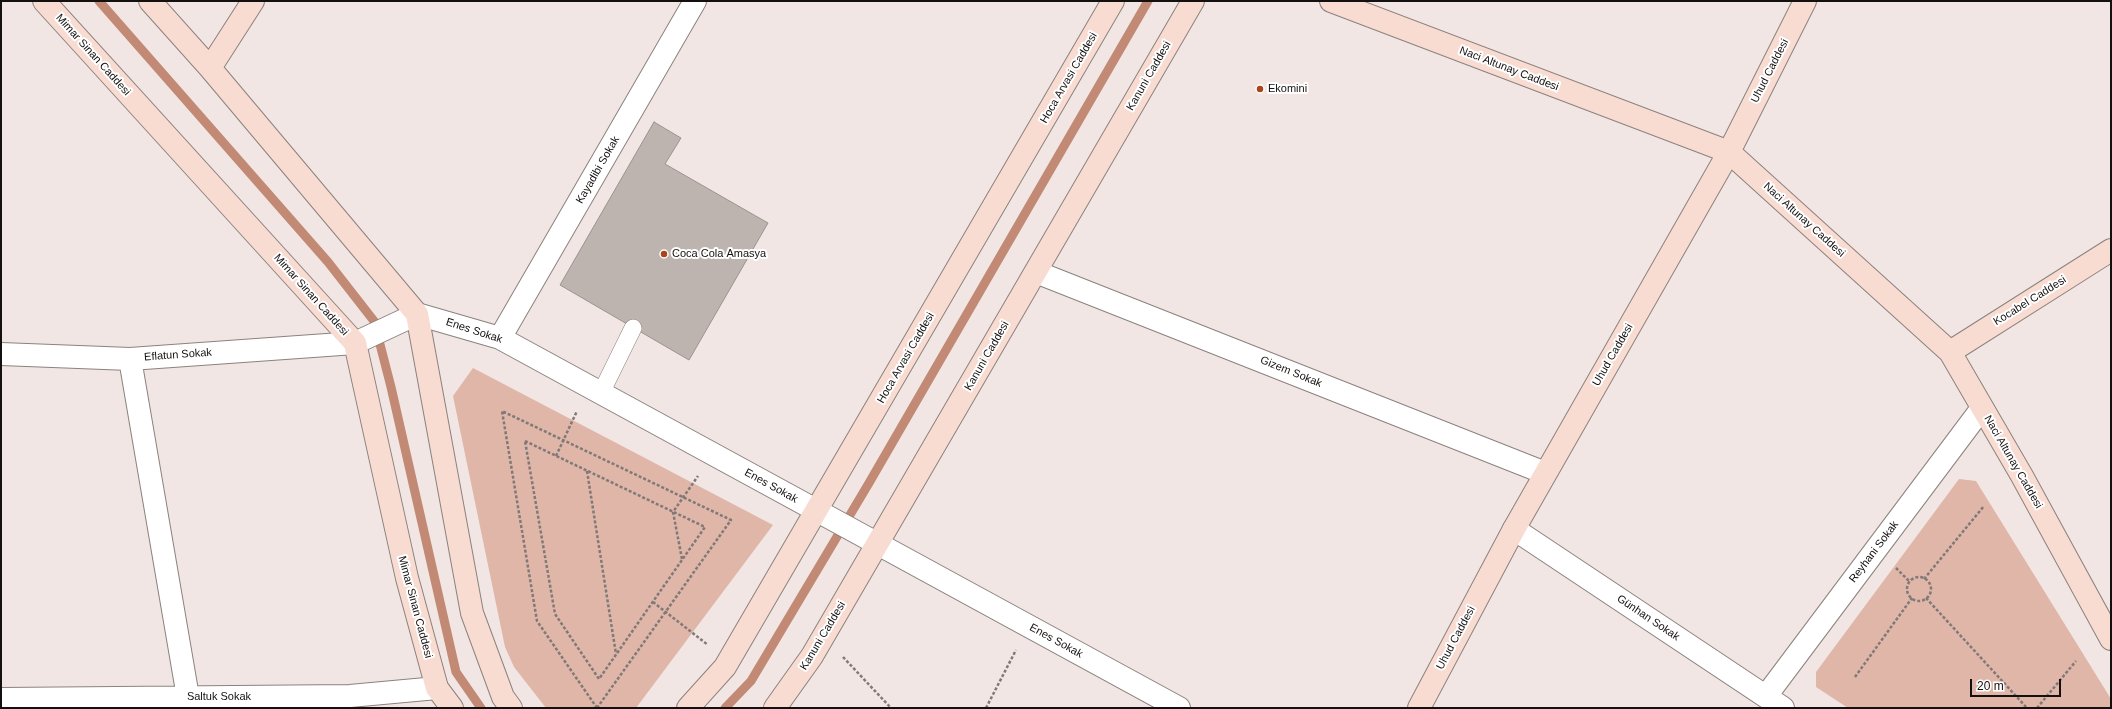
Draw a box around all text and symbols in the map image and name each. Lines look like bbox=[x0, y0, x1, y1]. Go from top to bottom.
street label: Mimar Sinan Caddesi bbox=[53, 12, 133, 98]
street label: Hoca Arvasi Caddesi bbox=[1038, 30, 1100, 126]
street label: Uhud Caddesi bbox=[1748, 37, 1792, 105]
street label: Kanuni Caddesi bbox=[1124, 39, 1174, 113]
street label: Naci Altunay Caddesi bbox=[1458, 44, 1560, 94]
place label: Ekomini bbox=[1268, 82, 1307, 96]
marker: Ekomini bbox=[1255, 84, 1265, 94]
street label: Kayadibi Sokak bbox=[573, 134, 623, 206]
street label: Naci Altunay Caddesi bbox=[1761, 180, 1847, 260]
place label: Coca Cola Amasya bbox=[672, 247, 766, 261]
marker: Coca Cola Amasya bbox=[659, 249, 669, 259]
street label: Mimar Sinan Caddesi bbox=[271, 252, 351, 338]
street label: Kocabel Caddesi bbox=[1991, 273, 2069, 329]
street label: Hoca Arvasi Caddesi bbox=[875, 310, 937, 406]
street label: Enes Sokak bbox=[444, 316, 504, 346]
street label: Kanuni Caddesi bbox=[962, 319, 1012, 393]
street label: Uhud Caddesi bbox=[1590, 322, 1636, 388]
street label: Eflatun Sokak bbox=[144, 346, 212, 364]
street label: Gizem Sokak bbox=[1258, 354, 1324, 390]
street label: Naci Altunay Caddesi bbox=[1981, 413, 2045, 511]
street label: Enes Sokak bbox=[742, 466, 800, 506]
street label: Reyhani Sokak bbox=[1846, 518, 1902, 586]
street label: Mimar Sinan Caddesi bbox=[395, 555, 435, 659]
street label: Günhan Sokak bbox=[1614, 592, 1682, 644]
street label: Kanuni Caddesi bbox=[797, 599, 849, 673]
street label: Uhud Caddesi bbox=[1434, 604, 1478, 672]
street label: Enes Sokak bbox=[1027, 621, 1085, 661]
scale bar bbox=[1972, 671, 2063, 697]
text: 20 m bbox=[1977, 679, 2004, 693]
street label: Saltuk Sokak bbox=[187, 690, 251, 704]

